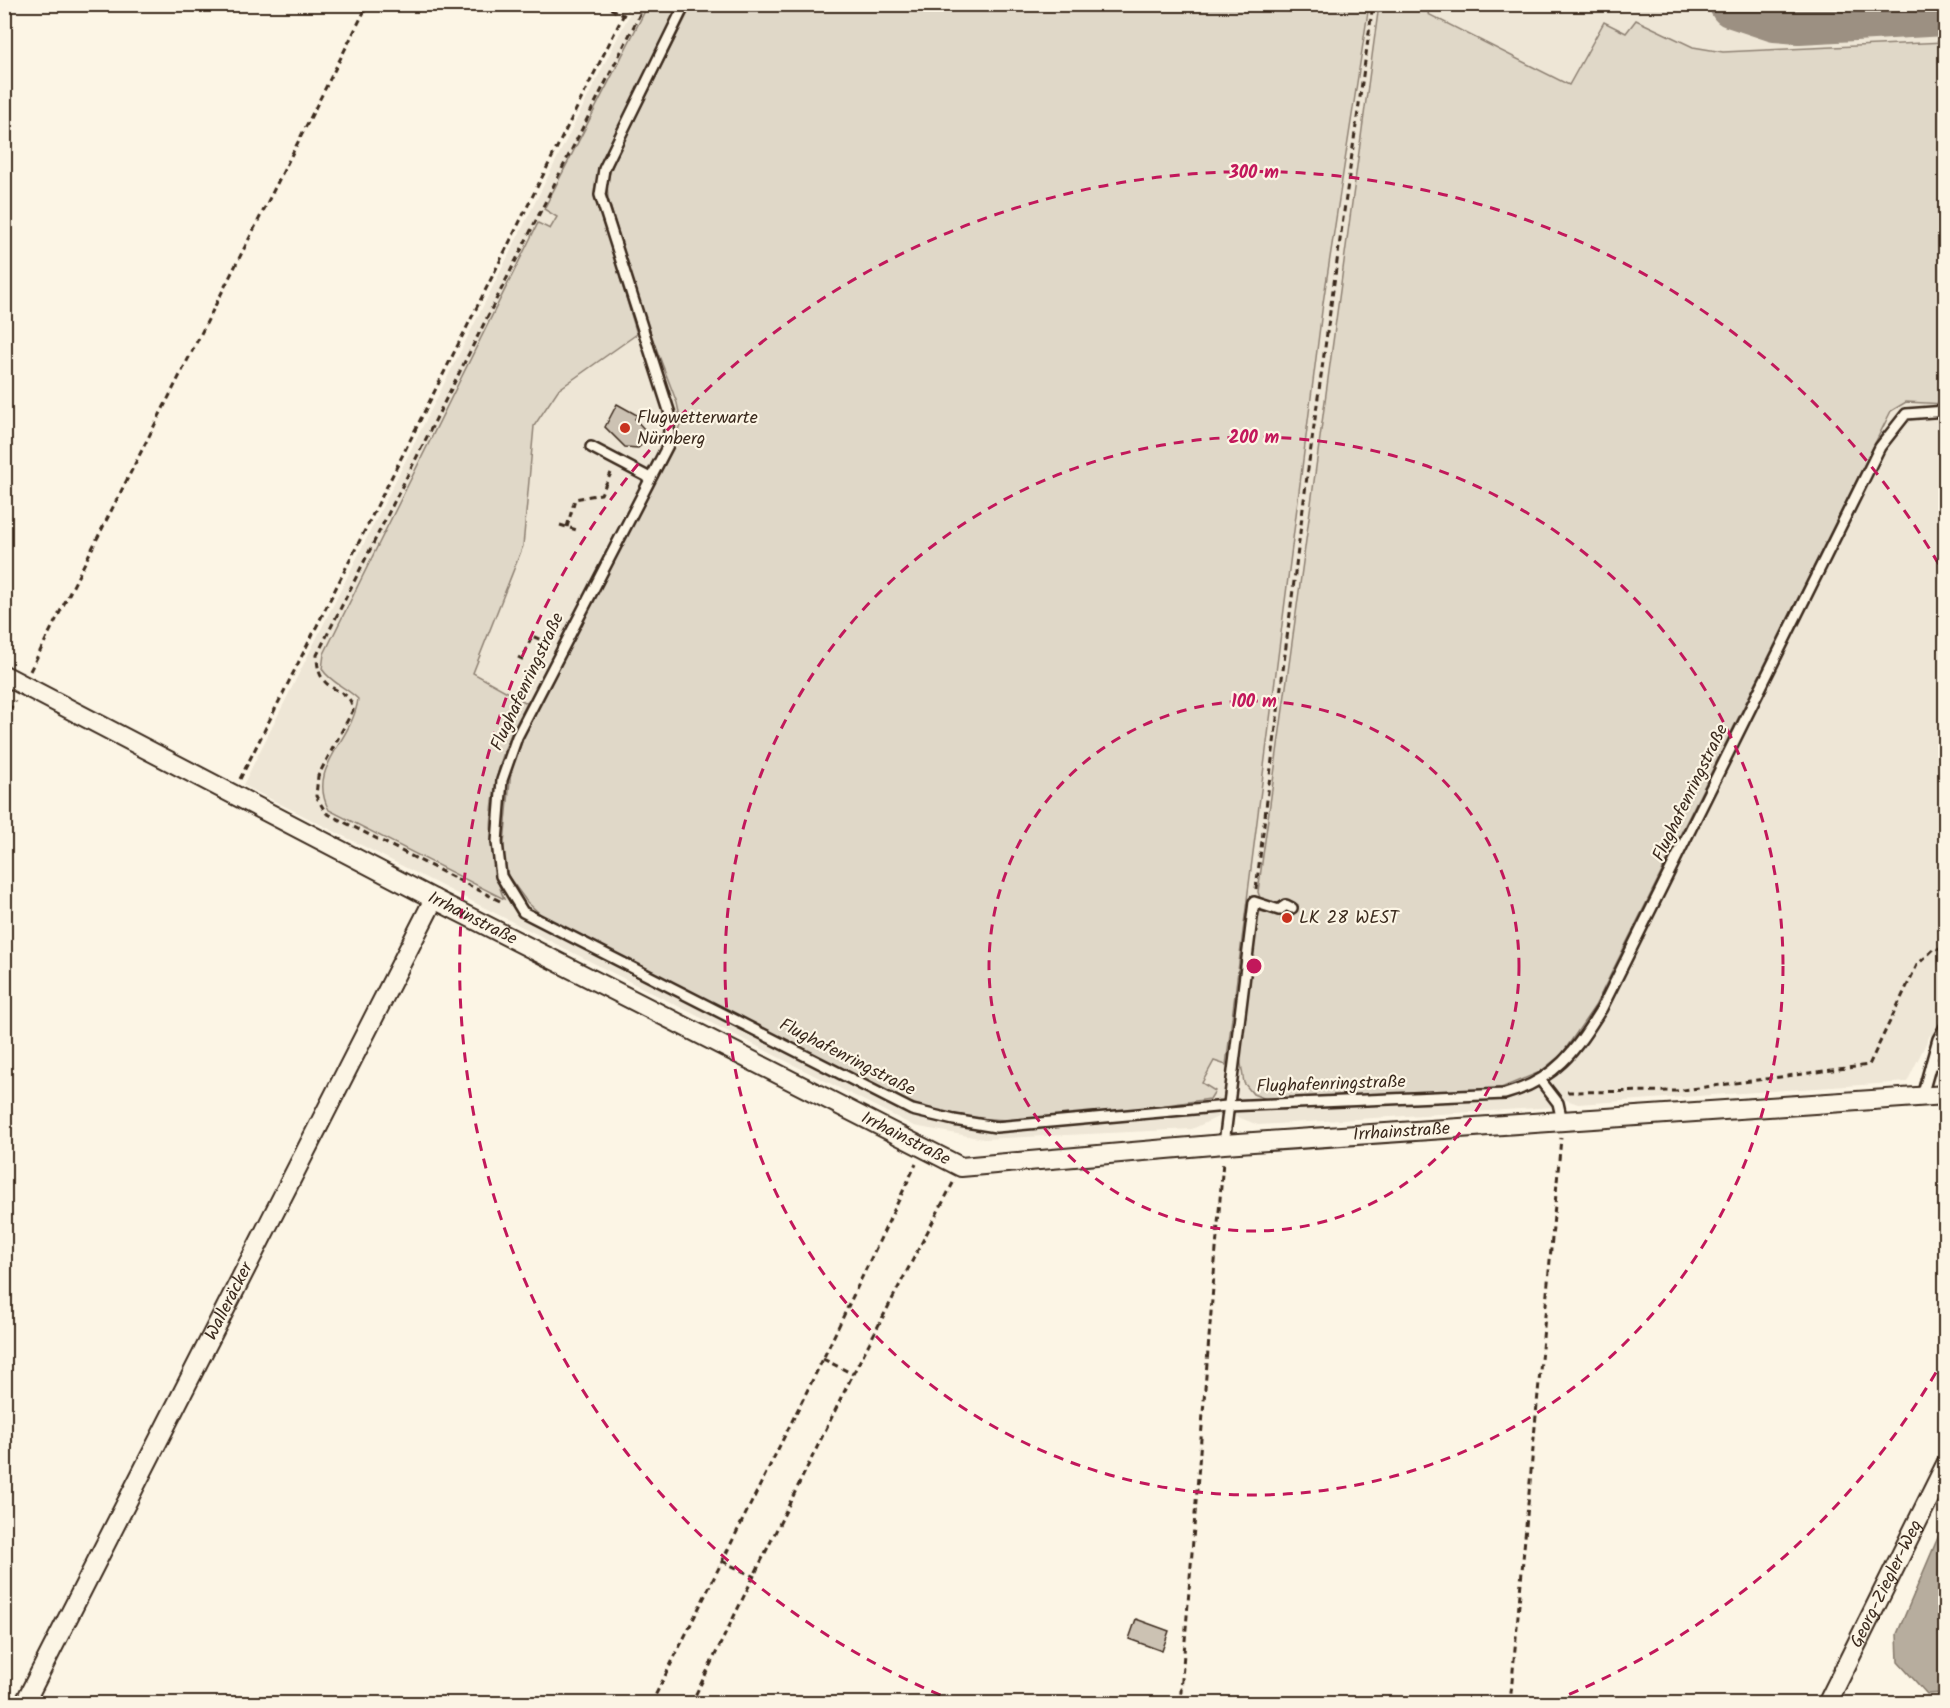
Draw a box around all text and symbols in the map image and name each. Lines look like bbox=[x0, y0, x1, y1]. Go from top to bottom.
text: 300 m bbox=[1228, 159, 1279, 188]
place label: Flugwetterwarte Nürnberg bbox=[637, 404, 758, 454]
marker: Flugwetterwarte Nürnberg bbox=[618, 421, 632, 435]
text: 200 m bbox=[1229, 424, 1280, 453]
street label: Flughafenringstraße bbox=[483, 608, 573, 756]
text: 100 m bbox=[1231, 688, 1277, 717]
street label: Flughafenringstraße bbox=[1645, 719, 1737, 867]
street label: Irrhainstraße bbox=[422, 884, 522, 954]
place label: LK 28 WEST bbox=[1299, 904, 1400, 933]
marker: LK 28 WEST bbox=[1280, 911, 1294, 925]
centre of rings bbox=[1244, 956, 1264, 976]
street label: Flughafenringstraße bbox=[774, 1011, 920, 1105]
street label: Flughafenringstraße bbox=[1256, 1068, 1406, 1102]
street label: Irrhainstraße bbox=[856, 1104, 956, 1174]
street label: Irrhainstraße bbox=[1352, 1114, 1451, 1150]
street label: Walleräcker bbox=[197, 1256, 262, 1345]
street label: Georg-Ziegler-Weg bbox=[1843, 1515, 1931, 1653]

